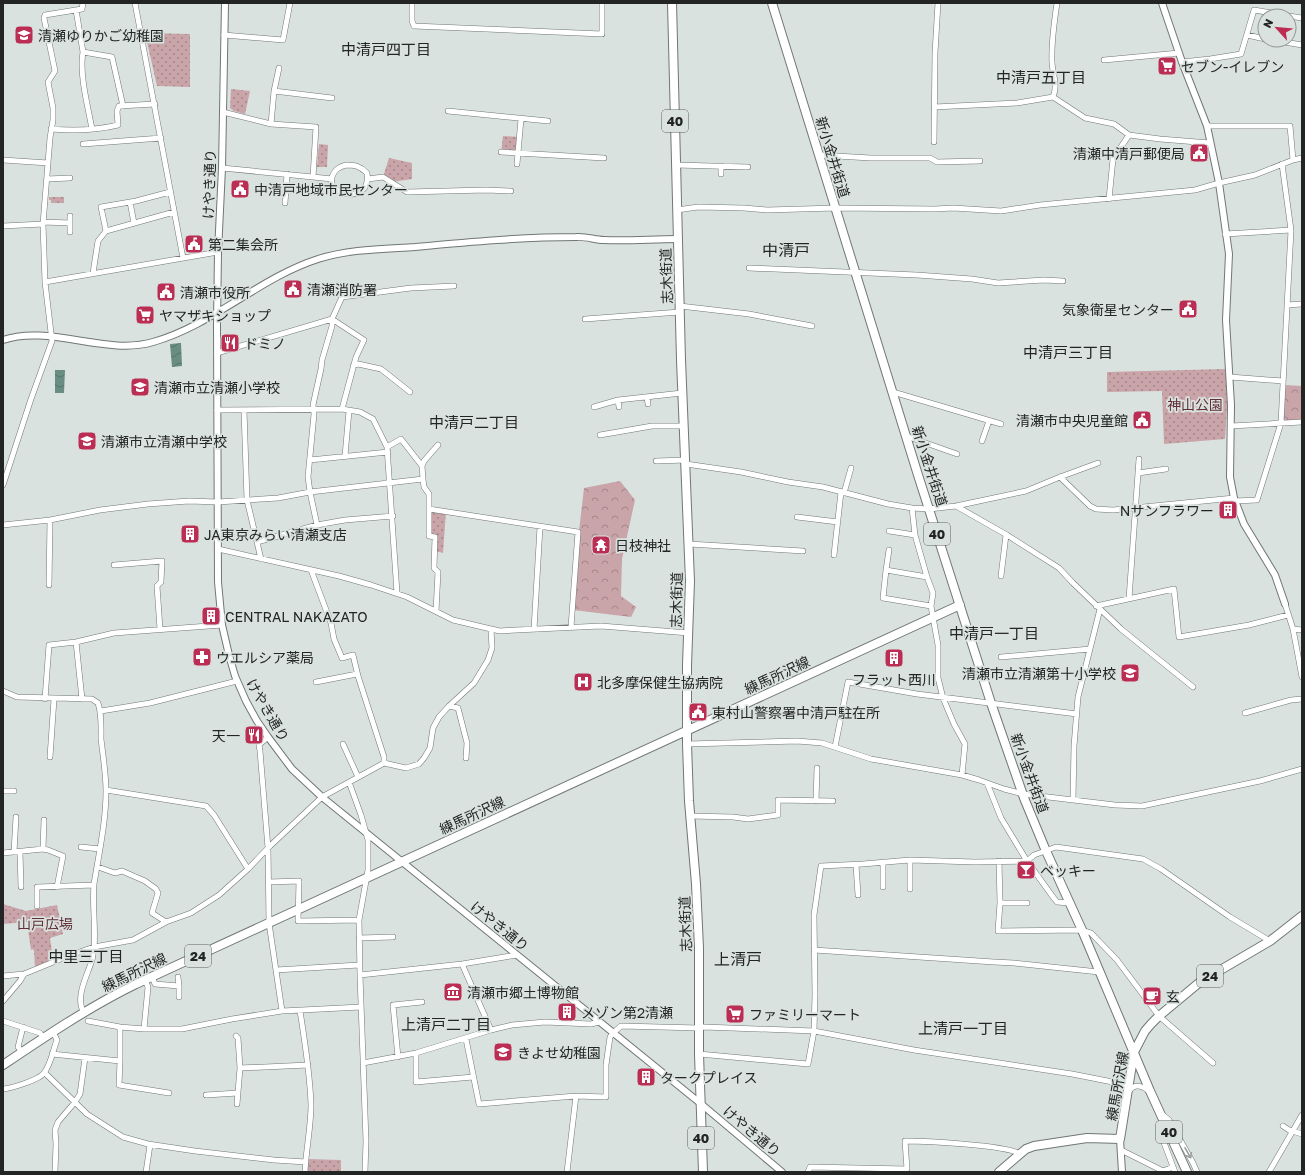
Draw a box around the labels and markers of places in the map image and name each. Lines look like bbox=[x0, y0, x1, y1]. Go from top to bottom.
school or university icon: 清瀬ゆりかご幼稚園 bbox=[13, 24, 35, 46]
place label: 清瀬ゆりかご幼稚園 bbox=[38, 27, 164, 44]
supermarket icon: セブン-イレブン bbox=[1156, 55, 1178, 77]
place label: セブン-イレブン bbox=[1181, 58, 1284, 75]
public building icon: 清瀬中清戸郵便局 bbox=[1188, 142, 1210, 164]
place label: 清瀬中清戸郵便局 bbox=[1073, 145, 1185, 162]
public building icon: 中清戸地域市民センター bbox=[229, 178, 251, 200]
place label: 中清戸地域市民センター bbox=[254, 181, 408, 198]
public building icon: 第二集会所 bbox=[183, 233, 205, 255]
place label: 第二集会所 bbox=[208, 236, 278, 253]
public building icon: 清瀬消防署 bbox=[282, 278, 304, 300]
public building icon: 清瀬市役所 bbox=[155, 281, 177, 303]
place label: 清瀬消防署 bbox=[307, 281, 377, 298]
place label: 清瀬市役所 bbox=[180, 284, 250, 301]
public building icon: 気象衛星センター bbox=[1177, 298, 1199, 320]
place label: 気象衛星センター bbox=[1062, 301, 1174, 318]
supermarket icon: ヤマザキショップ bbox=[134, 304, 156, 326]
place label: ヤマザキショップ bbox=[159, 307, 271, 324]
restaurant icon: ドミノ bbox=[219, 332, 241, 354]
place label: ドミノ bbox=[244, 335, 286, 352]
school or university icon: 清瀬市立清瀬小学校 bbox=[129, 376, 151, 398]
place label: 清瀬市立清瀬小学校 bbox=[154, 379, 280, 396]
public building icon: 清瀬市中央児童館 bbox=[1131, 409, 1153, 431]
place label: 清瀬市中央児童館 bbox=[1016, 412, 1128, 429]
school or university icon: 清瀬市立清瀬中学校 bbox=[76, 430, 98, 452]
place label: 清瀬市立清瀬中学校 bbox=[101, 433, 227, 450]
building icon: Nサンフラワー bbox=[1217, 499, 1239, 521]
place label: Nサンフラワー bbox=[1120, 502, 1214, 519]
building icon: JA東京みらい清瀬支店 bbox=[179, 523, 201, 545]
place label: JA東京みらい清瀬支店 bbox=[204, 526, 347, 543]
temple icon: 日枝神社 bbox=[590, 534, 612, 556]
place label: 日枝神社 bbox=[615, 537, 671, 554]
building icon: CENTRAL NAKAZATO bbox=[200, 605, 222, 627]
place label: CENTRAL NAKAZATO bbox=[225, 608, 368, 625]
pharmacy icon: ウエルシア薬局 bbox=[191, 646, 213, 668]
building icon: フラット西川 bbox=[883, 647, 905, 669]
place label: ウエルシア薬局 bbox=[216, 649, 314, 666]
school or university icon: 清瀬市立清瀬第十小学校 bbox=[1119, 662, 1141, 684]
place label: 清瀬市立清瀬第十小学校 bbox=[962, 665, 1116, 682]
hospital icon: 北多摩保健生協病院 bbox=[572, 671, 594, 693]
place label: フラット西川 bbox=[852, 671, 936, 688]
place label: 北多摩保健生協病院 bbox=[597, 674, 723, 691]
public building icon: 東村山警察署中清戸駐在所 bbox=[687, 701, 709, 723]
place label: 東村山警察署中清戸駐在所 bbox=[712, 704, 880, 721]
restaurant icon: 天一 bbox=[243, 724, 265, 746]
place label: 天一 bbox=[212, 727, 240, 744]
bar icon: ベッキー bbox=[1015, 859, 1037, 881]
place label: ベッキー bbox=[1040, 862, 1096, 879]
museum icon: 清瀬市郷土博物館 bbox=[442, 981, 464, 1003]
place label: 清瀬市郷土博物館 bbox=[467, 984, 579, 1001]
cafe icon: 玄 bbox=[1141, 985, 1163, 1007]
place label: 玄 bbox=[1166, 988, 1180, 1005]
building icon: メゾン第2清瀬 bbox=[556, 1001, 578, 1023]
supermarket icon: ファミリーマート bbox=[724, 1003, 746, 1025]
place label: メゾン第2清瀬 bbox=[581, 1004, 673, 1021]
place label: ファミリーマート bbox=[749, 1006, 861, 1023]
school or university icon: きよせ幼稚園 bbox=[492, 1041, 514, 1063]
place label: きよせ幼稚園 bbox=[517, 1044, 601, 1061]
building icon: タークプレイス bbox=[635, 1066, 657, 1088]
place label: タークプレイス bbox=[660, 1069, 758, 1086]

